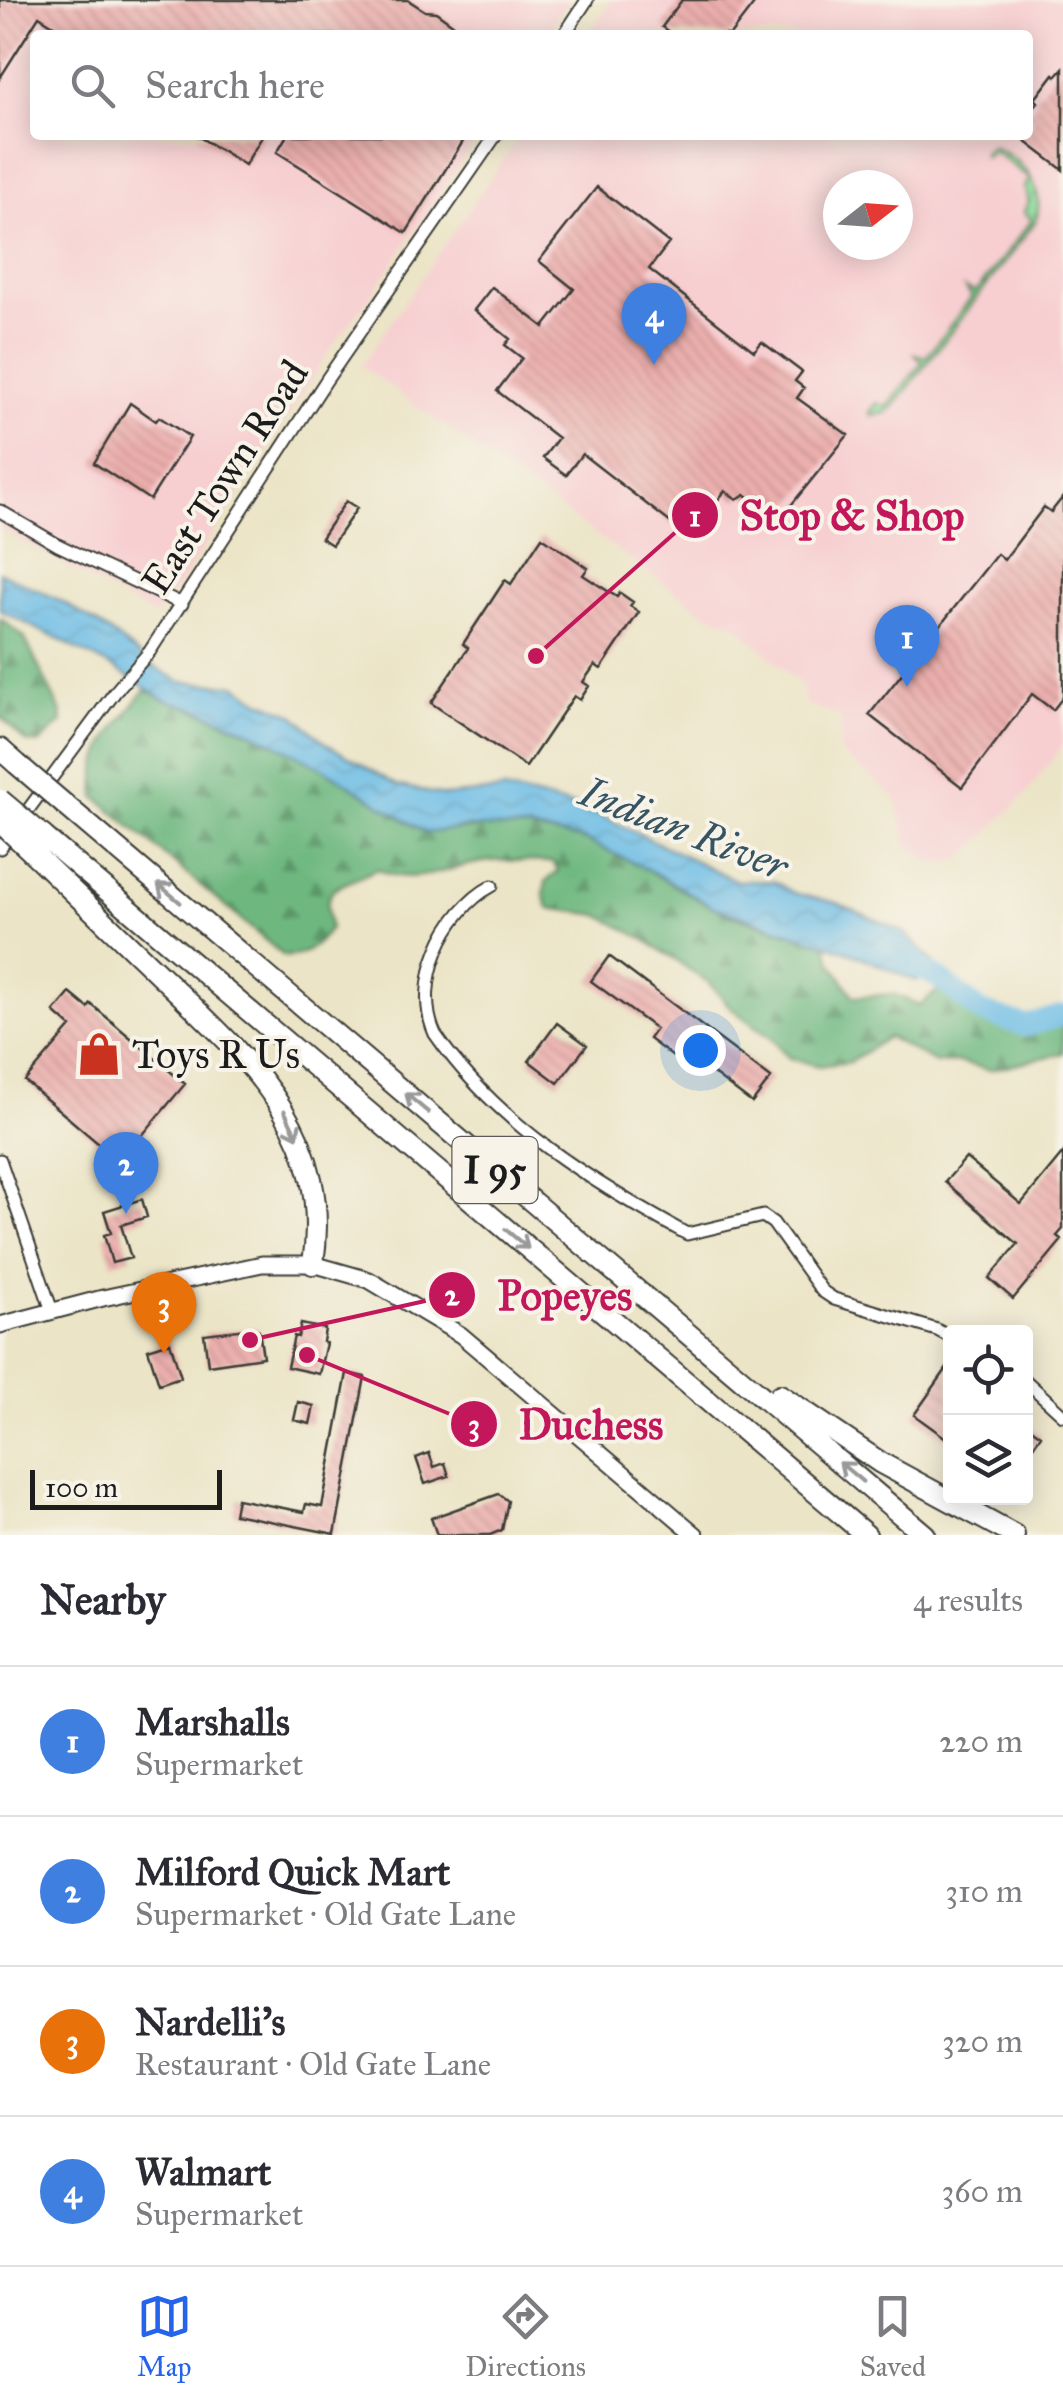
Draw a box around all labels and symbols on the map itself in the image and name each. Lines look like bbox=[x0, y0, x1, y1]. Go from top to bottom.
north arrow bbox=[823, 170, 913, 260]
pin: 4 bbox=[622, 282, 686, 365]
street label: East Town Road bbox=[131, 351, 319, 603]
callout: Stop & Shop bbox=[670, 479, 985, 551]
text: Stop & Shop bbox=[739, 490, 965, 542]
text: 1 bbox=[689, 498, 701, 534]
pin: 1 bbox=[874, 604, 940, 687]
water label: Indian River bbox=[571, 765, 798, 893]
one-way arrow bbox=[157, 881, 182, 904]
your location bbox=[675, 1025, 726, 1076]
shop icon: Toys R Us bbox=[75, 1030, 123, 1078]
place label: Toys R Us bbox=[132, 1030, 300, 1079]
one-way arrow bbox=[404, 1092, 430, 1114]
one-way arrow bbox=[282, 1108, 301, 1138]
pin: 2 bbox=[94, 1132, 158, 1214]
road number: I 95 bbox=[452, 1137, 538, 1203]
one-way arrow bbox=[504, 1227, 529, 1250]
callout: Popeyes bbox=[427, 1259, 652, 1331]
text: Popeyes bbox=[498, 1270, 632, 1322]
pin: 3 bbox=[132, 1272, 196, 1354]
text: 2 bbox=[445, 1277, 461, 1313]
callout: Duchess bbox=[449, 1388, 684, 1460]
text: Duchess bbox=[519, 1399, 663, 1451]
text: 3 bbox=[468, 1407, 480, 1443]
one-way arrow bbox=[839, 1461, 864, 1484]
scale bar bbox=[30, 1465, 222, 1510]

